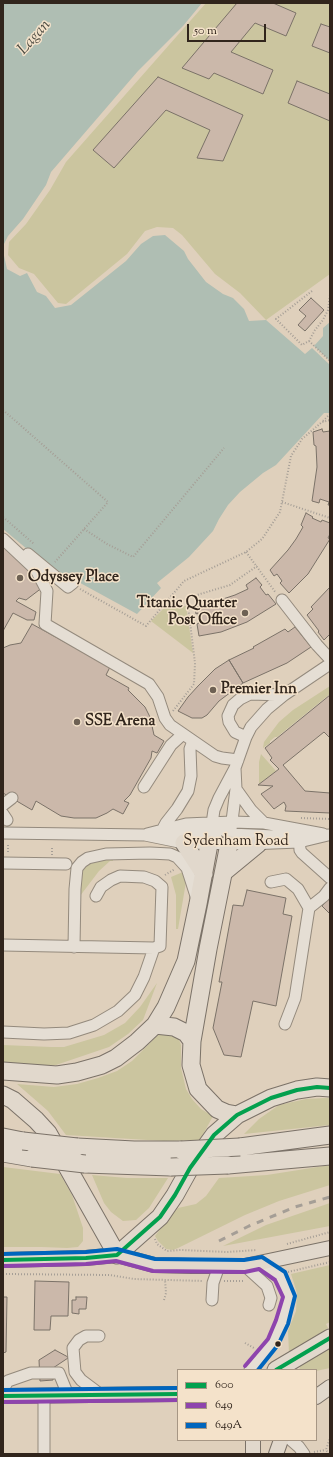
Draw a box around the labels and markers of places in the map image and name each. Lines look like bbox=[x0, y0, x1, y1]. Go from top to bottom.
place label: Odyssey Place bbox=[28, 569, 119, 587]
marker: Odyssey Place bbox=[15, 573, 25, 583]
place label: Titanic Quarter Post Office bbox=[137, 595, 237, 630]
marker: Titanic Quarter Post Office bbox=[240, 608, 250, 618]
place label: Premier Inn bbox=[221, 681, 297, 699]
marker: Premier Inn bbox=[208, 685, 218, 695]
place label: SSE Arena bbox=[85, 713, 155, 731]
marker: SSE Arena bbox=[72, 717, 82, 727]
unlabelled marker bbox=[273, 1339, 283, 1349]

